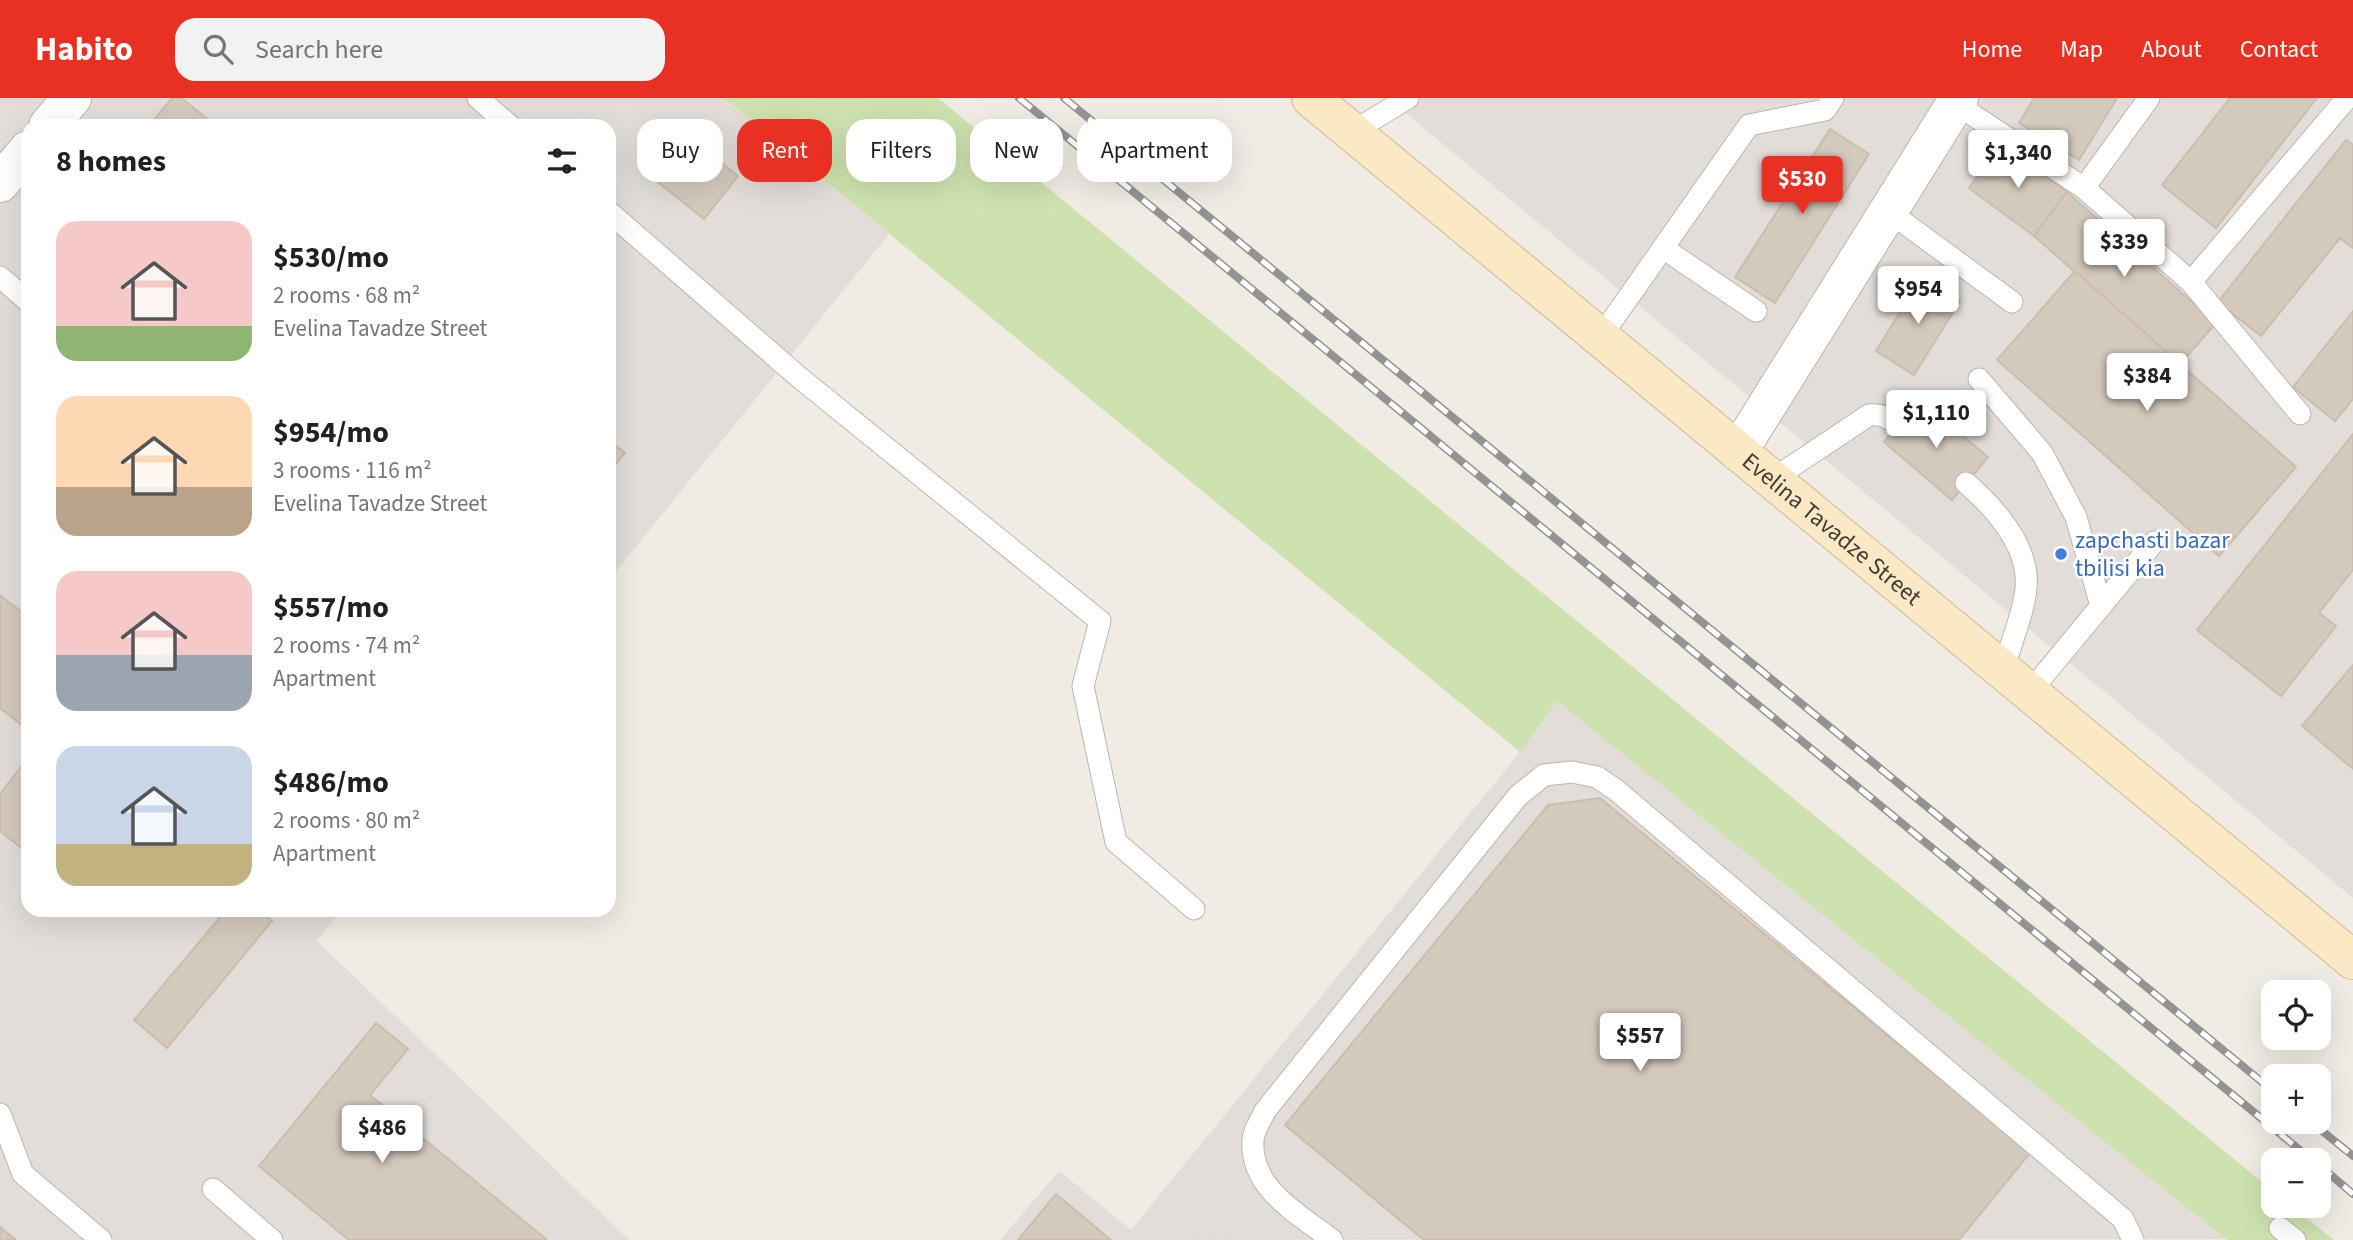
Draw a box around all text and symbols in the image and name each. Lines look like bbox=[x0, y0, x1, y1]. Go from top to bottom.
search box bbox=[175, 18, 665, 81]
text: Habito bbox=[35, 26, 133, 73]
icon: search bbox=[199, 30, 237, 68]
text: Search here bbox=[255, 31, 383, 68]
text: Home bbox=[1962, 32, 2022, 67]
text: Map bbox=[2060, 32, 2103, 67]
text: About bbox=[2141, 32, 2202, 67]
text: Contact bbox=[2240, 32, 2318, 67]
chip: Buy bbox=[637, 119, 723, 182]
chip: Rent bbox=[737, 119, 832, 182]
chip: Filters bbox=[846, 119, 956, 182]
chip: New bbox=[970, 119, 1063, 182]
chip: Apartment bbox=[1077, 119, 1232, 182]
pin: $1,340 bbox=[1961, 130, 2075, 190]
text: $1,340 bbox=[1984, 136, 2052, 169]
text: 8 homes bbox=[56, 140, 166, 183]
icon: filters bbox=[543, 142, 581, 180]
pin: $530 bbox=[1761, 156, 1843, 216]
text: $530 bbox=[1778, 162, 1826, 195]
pin: $339 bbox=[2083, 220, 2165, 279]
text: $339 bbox=[2100, 225, 2148, 258]
text: $530/mo bbox=[273, 236, 389, 279]
icon: home bbox=[112, 249, 196, 333]
pin: $954 bbox=[1877, 266, 1959, 326]
text: $954 bbox=[1894, 272, 1942, 305]
text: 2 rooms · 68 m² bbox=[273, 279, 420, 312]
text: Evelina Tavadze Street bbox=[273, 312, 487, 345]
pin: $384 bbox=[2106, 354, 2188, 413]
text: $384 bbox=[2123, 359, 2171, 392]
pin: $1,110 bbox=[1879, 390, 1993, 450]
text: $1,110 bbox=[1902, 396, 1970, 429]
text: $954/mo bbox=[273, 411, 389, 454]
icon: home bbox=[112, 424, 196, 508]
street label: Evelina Tavadze Street bbox=[1734, 444, 1929, 614]
text: 3 rooms · 116 m² bbox=[273, 454, 432, 487]
text: Evelina Tavadze Street bbox=[273, 487, 487, 520]
place label: zapchasti bazar tbilisi kia bbox=[2075, 523, 2230, 586]
marker: zapchasti bazar tbilisi kia bbox=[2053, 546, 2069, 562]
text: $557/mo bbox=[273, 586, 389, 629]
icon: home bbox=[112, 599, 196, 683]
text: 2 rooms · 74 m² bbox=[273, 629, 420, 662]
text: Apartment bbox=[273, 662, 376, 695]
text: $486/mo bbox=[273, 761, 389, 804]
icon: home bbox=[112, 774, 196, 858]
text: 2 rooms · 80 m² bbox=[273, 804, 420, 837]
text: Apartment bbox=[273, 837, 376, 870]
map controls bbox=[2261, 980, 2331, 1218]
button: locate bbox=[2261, 980, 2331, 1050]
pin: $557 bbox=[1599, 1014, 1681, 1073]
text: $557 bbox=[1616, 1019, 1664, 1052]
button: + bbox=[2261, 1064, 2331, 1134]
pin: $486 bbox=[341, 1105, 423, 1165]
text: $486 bbox=[358, 1111, 406, 1144]
button: − bbox=[2261, 1148, 2331, 1218]

